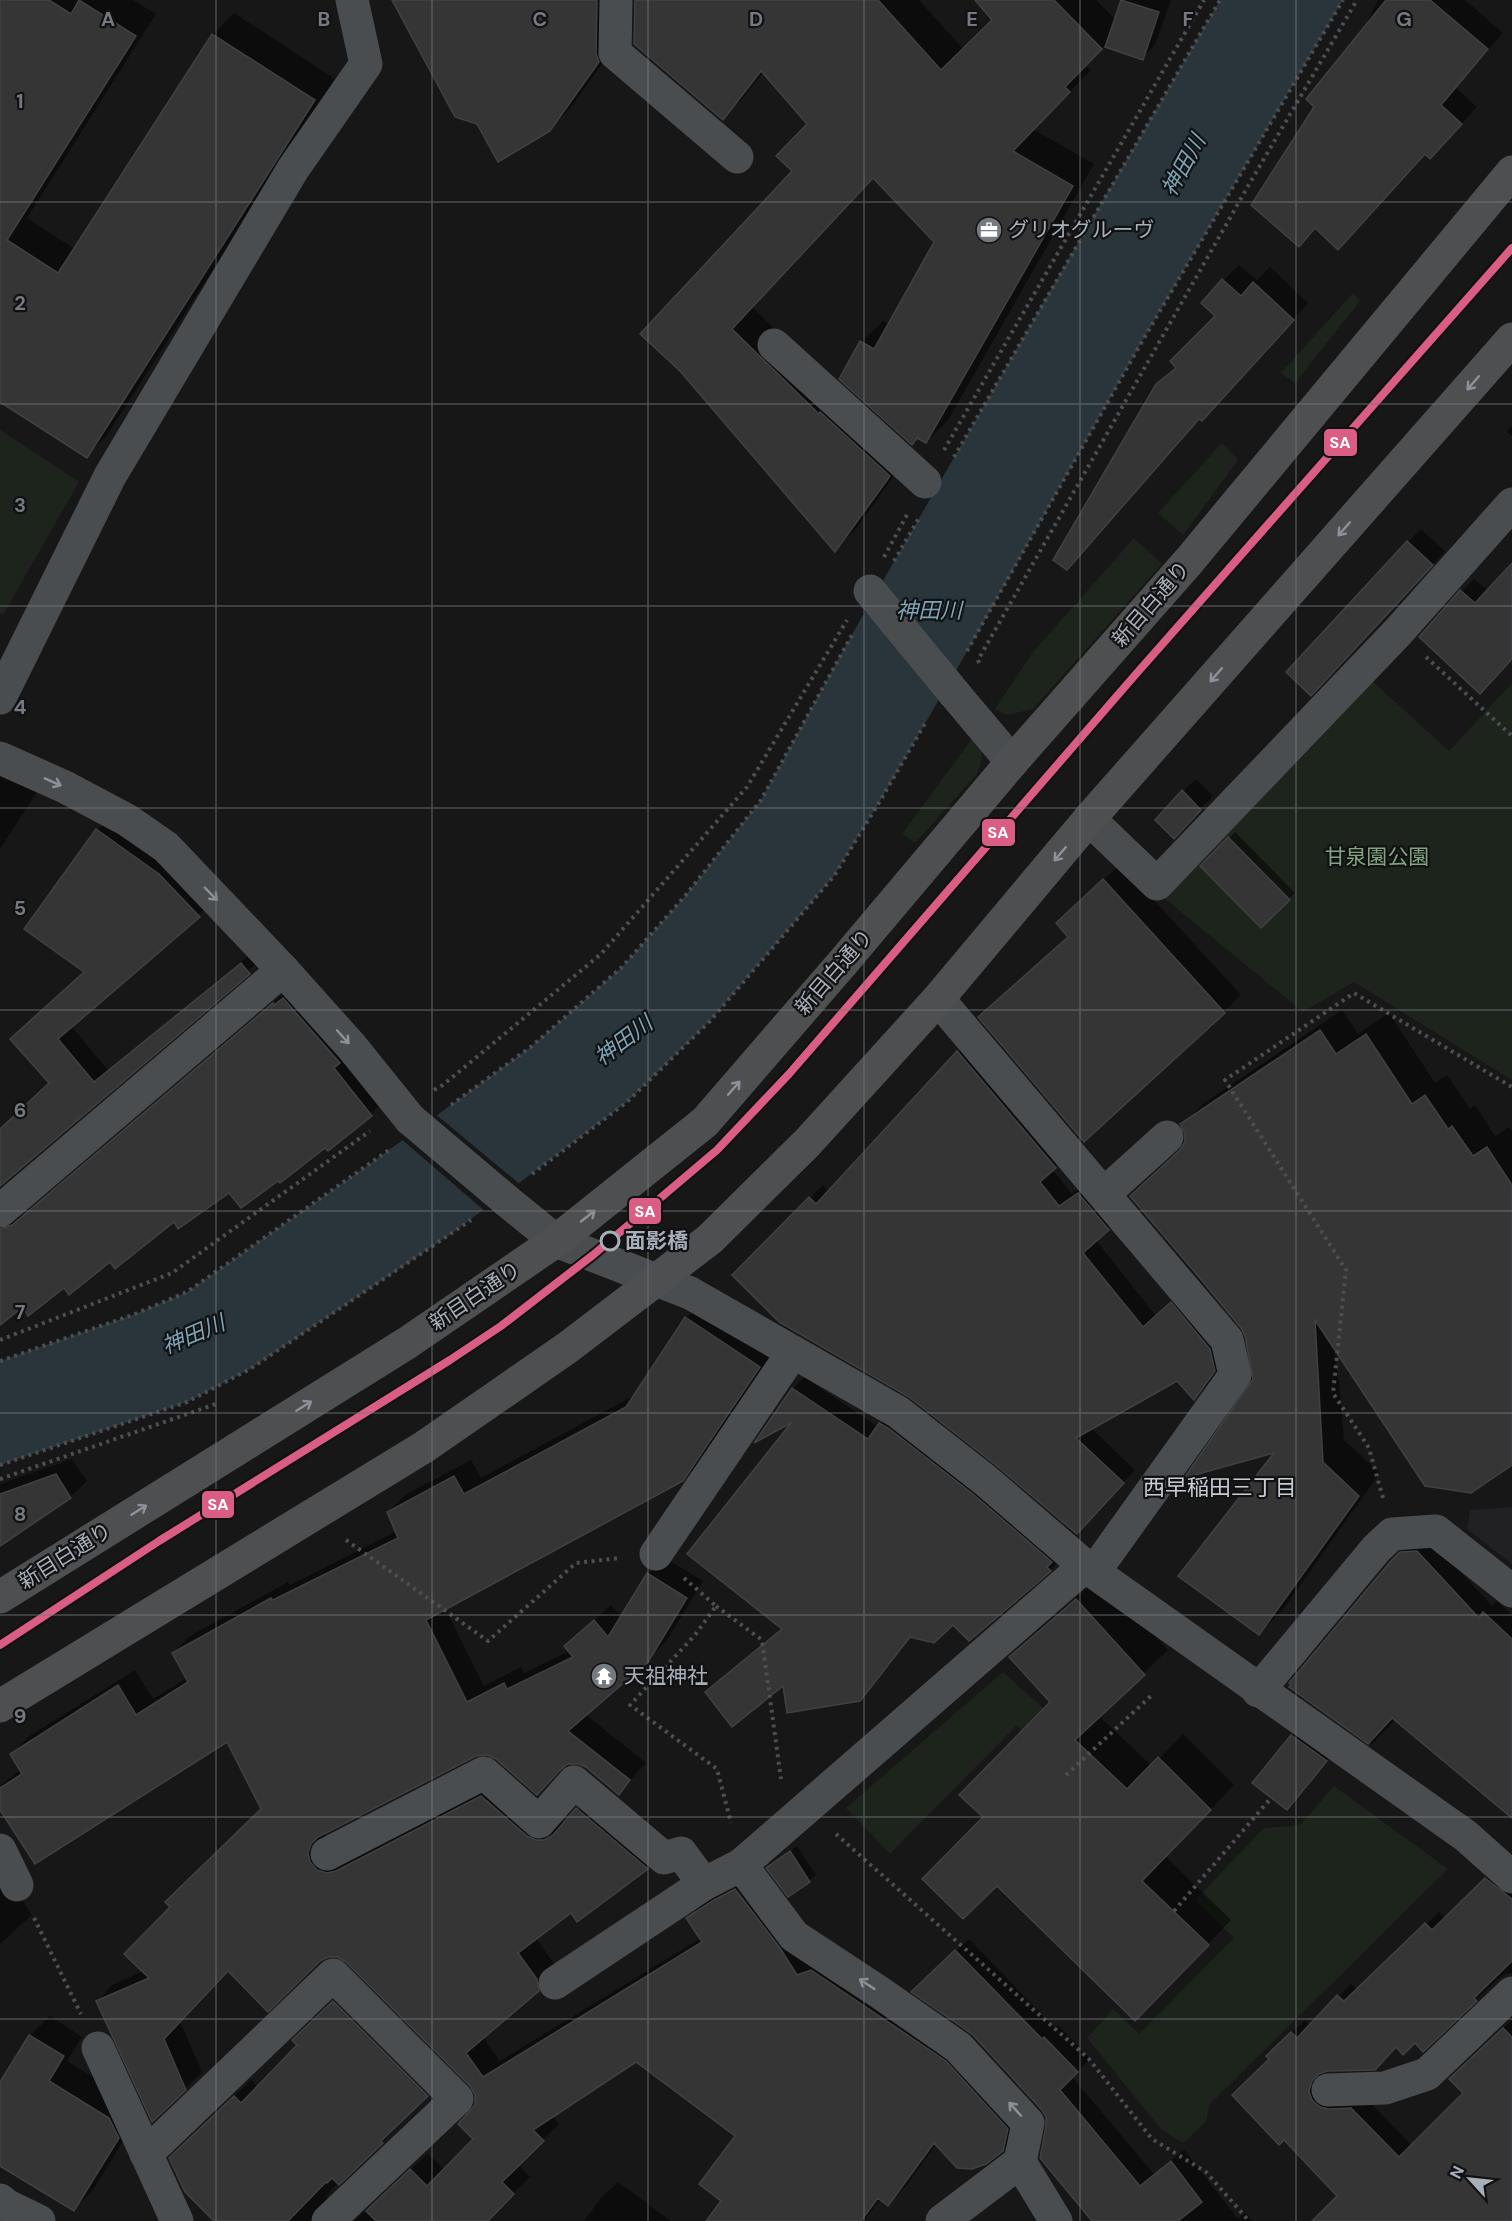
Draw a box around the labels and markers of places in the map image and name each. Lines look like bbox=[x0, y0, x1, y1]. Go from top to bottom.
office icon: グリオグルーヴ bbox=[974, 215, 1004, 245]
place label: グリオグルーヴ bbox=[1008, 216, 1155, 244]
place label: 面影橋 bbox=[625, 1227, 688, 1255]
marker: 面影橋 bbox=[600, 1231, 620, 1251]
temple icon: 天祖神社 bbox=[589, 1661, 619, 1691]
place label: 天祖神社 bbox=[624, 1662, 708, 1690]

